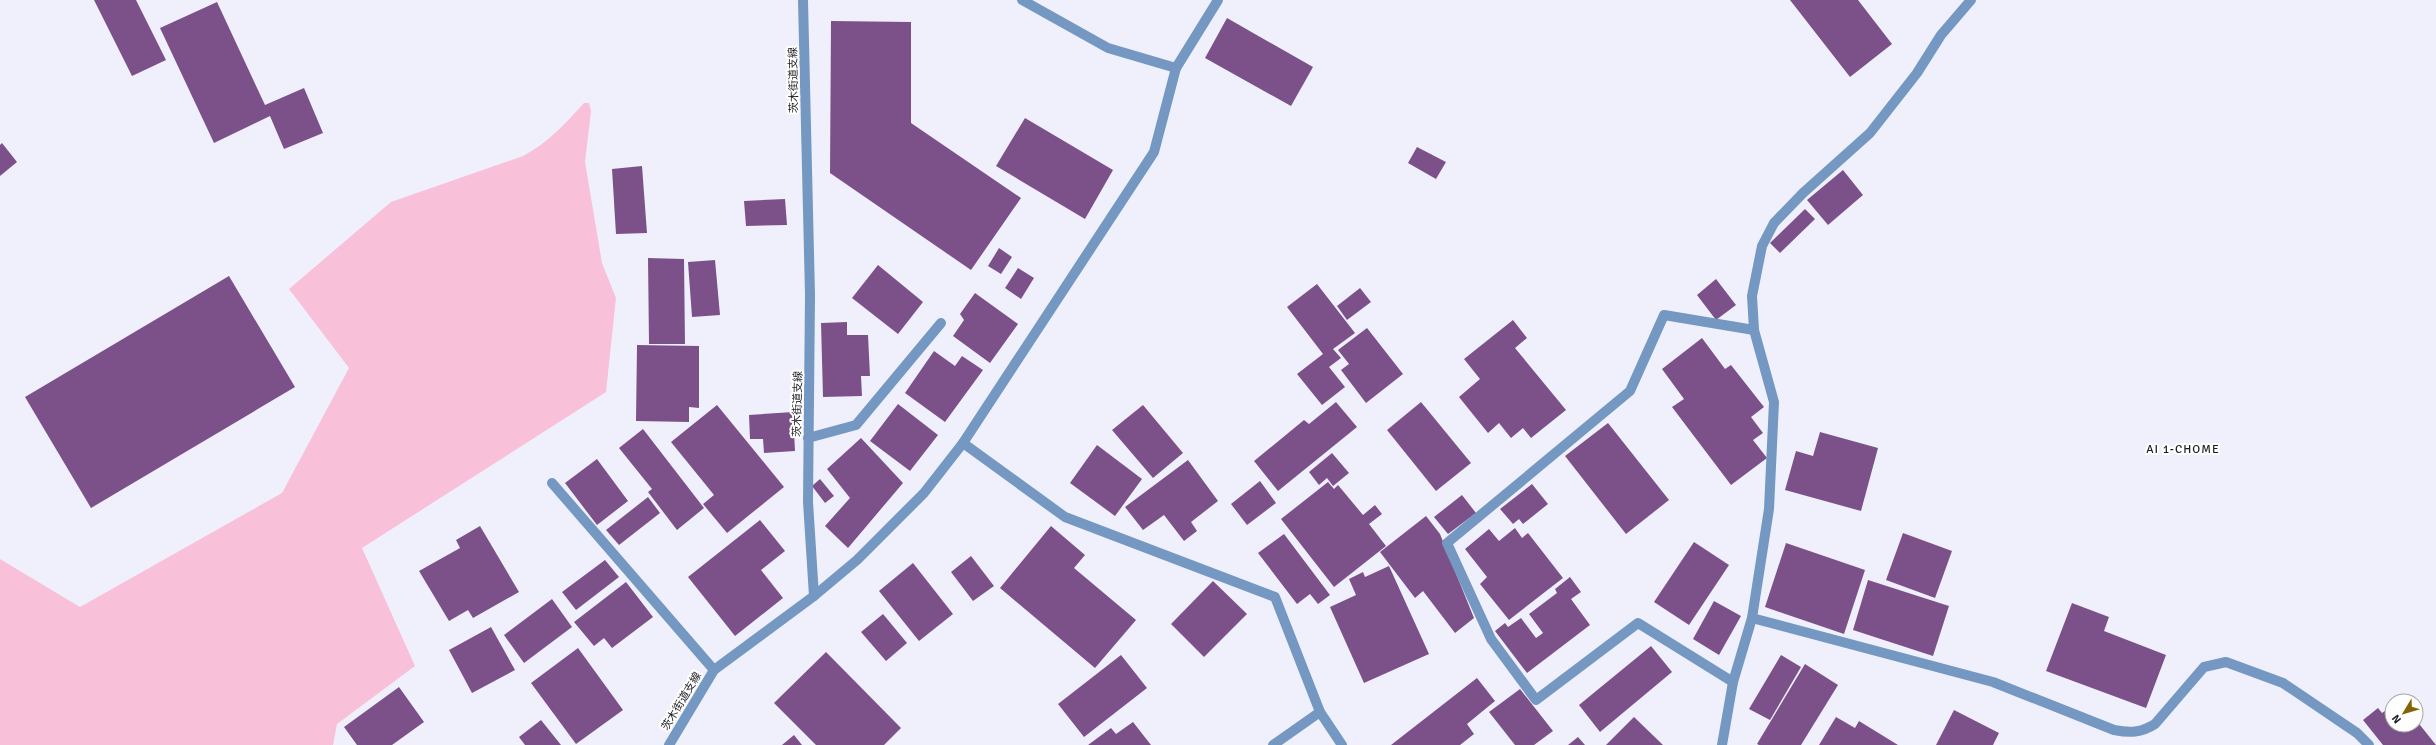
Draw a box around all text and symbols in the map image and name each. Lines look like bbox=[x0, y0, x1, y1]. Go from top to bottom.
street label: 茨木街道支線 bbox=[786, 47, 801, 113]
street label: 茨木街道支線 bbox=[790, 371, 805, 437]
district label: AI 1-CHOME bbox=[2146, 442, 2220, 457]
street label: 茨木街道支線 bbox=[659, 670, 704, 733]
north arrow bbox=[2384, 693, 2424, 733]
text: N bbox=[2389, 712, 2404, 726]

